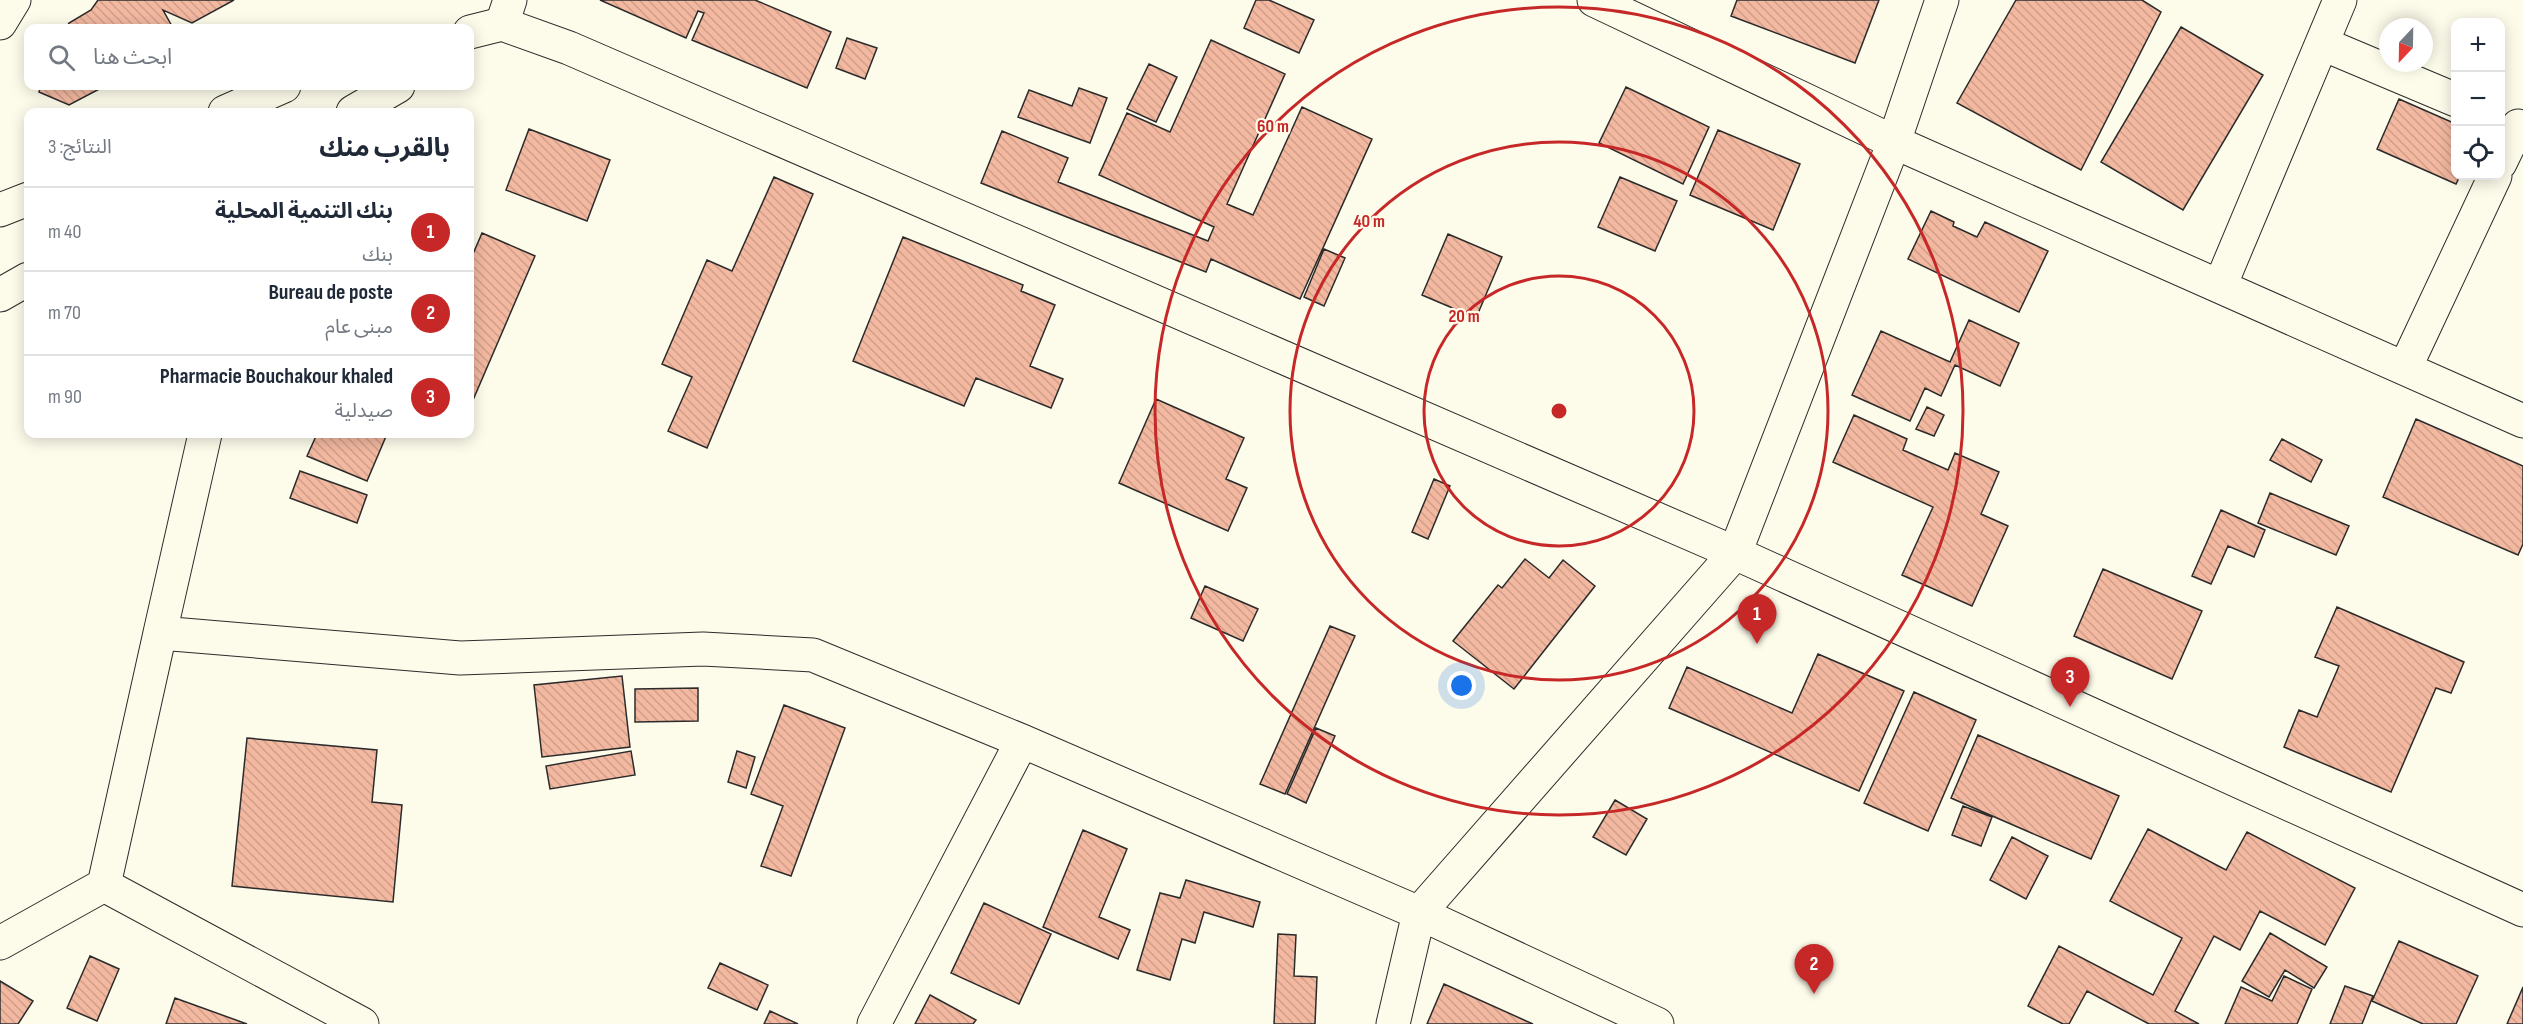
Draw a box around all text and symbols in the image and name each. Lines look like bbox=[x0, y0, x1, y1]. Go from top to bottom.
north arrow bbox=[2379, 18, 2433, 72]
map controls bbox=[2451, 18, 2505, 180]
button: + bbox=[2451, 18, 2505, 72]
search box bbox=[24, 24, 474, 90]
icon: search bbox=[45, 41, 78, 74]
text: ابحث هنا bbox=[93, 44, 172, 71]
button: − bbox=[2451, 72, 2505, 126]
text: 60 m bbox=[1257, 116, 1289, 137]
button: locate bbox=[2451, 126, 2505, 180]
text: بالقرب منك bbox=[319, 133, 450, 164]
text: النتائج: 3 bbox=[48, 135, 112, 159]
text: بنك التنمية المحلية bbox=[215, 198, 393, 225]
text: 40 m bbox=[1353, 211, 1385, 232]
text: 40 m bbox=[48, 220, 81, 244]
text: 1 bbox=[427, 220, 434, 244]
text: بنك bbox=[362, 243, 393, 267]
text: Bureau de poste bbox=[268, 279, 393, 306]
text: 70 m bbox=[48, 301, 81, 325]
text: 2 bbox=[426, 301, 435, 325]
text: 20 m bbox=[1448, 306, 1480, 327]
text: مبنى عام bbox=[325, 315, 393, 339]
text: Pharmacie Bouchakour khaled bbox=[160, 363, 393, 390]
text: 90 m bbox=[48, 385, 82, 409]
text: 3 bbox=[426, 385, 435, 409]
text: صيدلية bbox=[334, 399, 393, 423]
centre of rings bbox=[1549, 401, 1569, 421]
pin: 1 bbox=[1738, 594, 1776, 644]
pin: 3 bbox=[2050, 658, 2090, 707]
your location bbox=[1447, 671, 1476, 700]
pin: 2 bbox=[1794, 944, 1834, 994]

